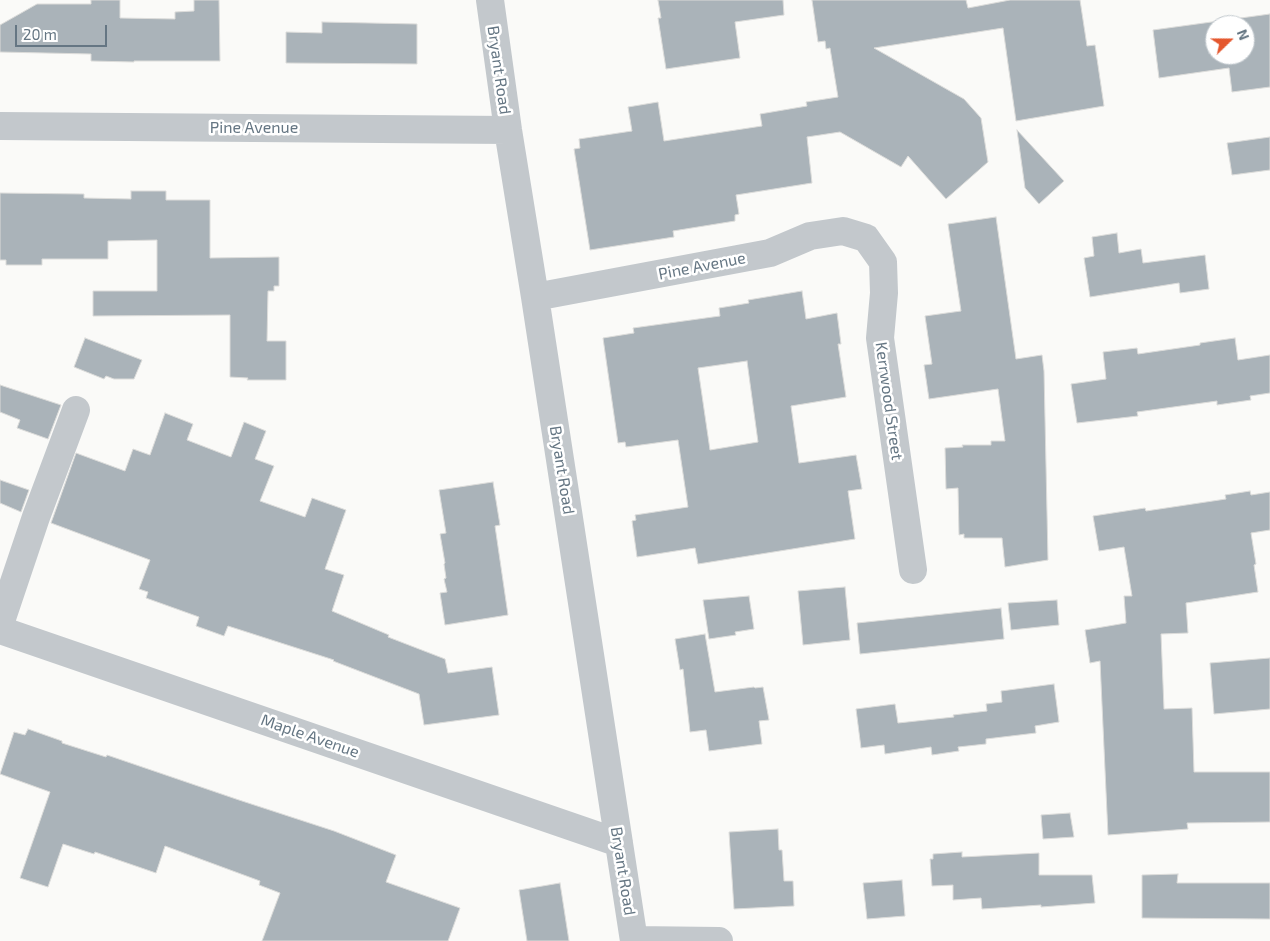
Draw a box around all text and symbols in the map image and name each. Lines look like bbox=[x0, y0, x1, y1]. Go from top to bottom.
scale bar bbox=[18, 15, 110, 47]
north arrow bbox=[1205, 15, 1255, 65]
street label: Bryant Road bbox=[483, 24, 515, 116]
text: 20 m bbox=[23, 25, 57, 43]
text: N bbox=[1234, 27, 1253, 42]
street label: Pine Avenue bbox=[210, 118, 298, 138]
street label: Pine Avenue bbox=[657, 248, 747, 284]
street label: Kerrwood Street bbox=[871, 341, 907, 461]
street label: Bryant Road bbox=[546, 424, 578, 516]
street label: Maple Avenue bbox=[258, 710, 362, 762]
street label: Bryant Road bbox=[607, 825, 639, 917]

